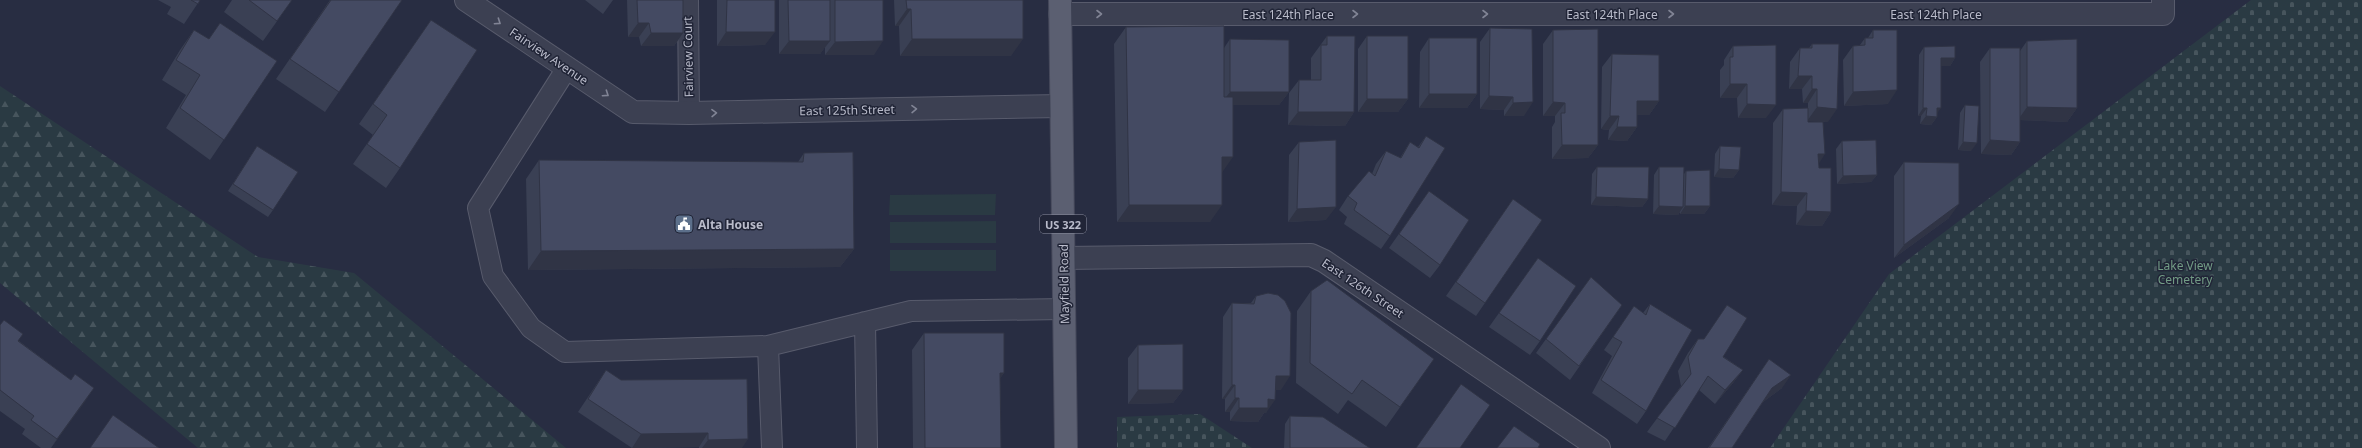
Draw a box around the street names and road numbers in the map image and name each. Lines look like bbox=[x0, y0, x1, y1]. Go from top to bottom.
street label: East 124th Place bbox=[1242, 6, 1334, 23]
street label: East 124th Place bbox=[1566, 6, 1658, 23]
street label: East 124th Place bbox=[1890, 6, 1982, 23]
street label: Fairview Court bbox=[679, 16, 697, 98]
street label: Fairview Avenue bbox=[506, 23, 592, 89]
street label: East 125th Street bbox=[799, 101, 896, 119]
road number: US 322 bbox=[1040, 215, 1086, 233]
street label: Mayfield Road bbox=[1055, 244, 1073, 324]
street label: East 126th Street bbox=[1319, 254, 1408, 322]

